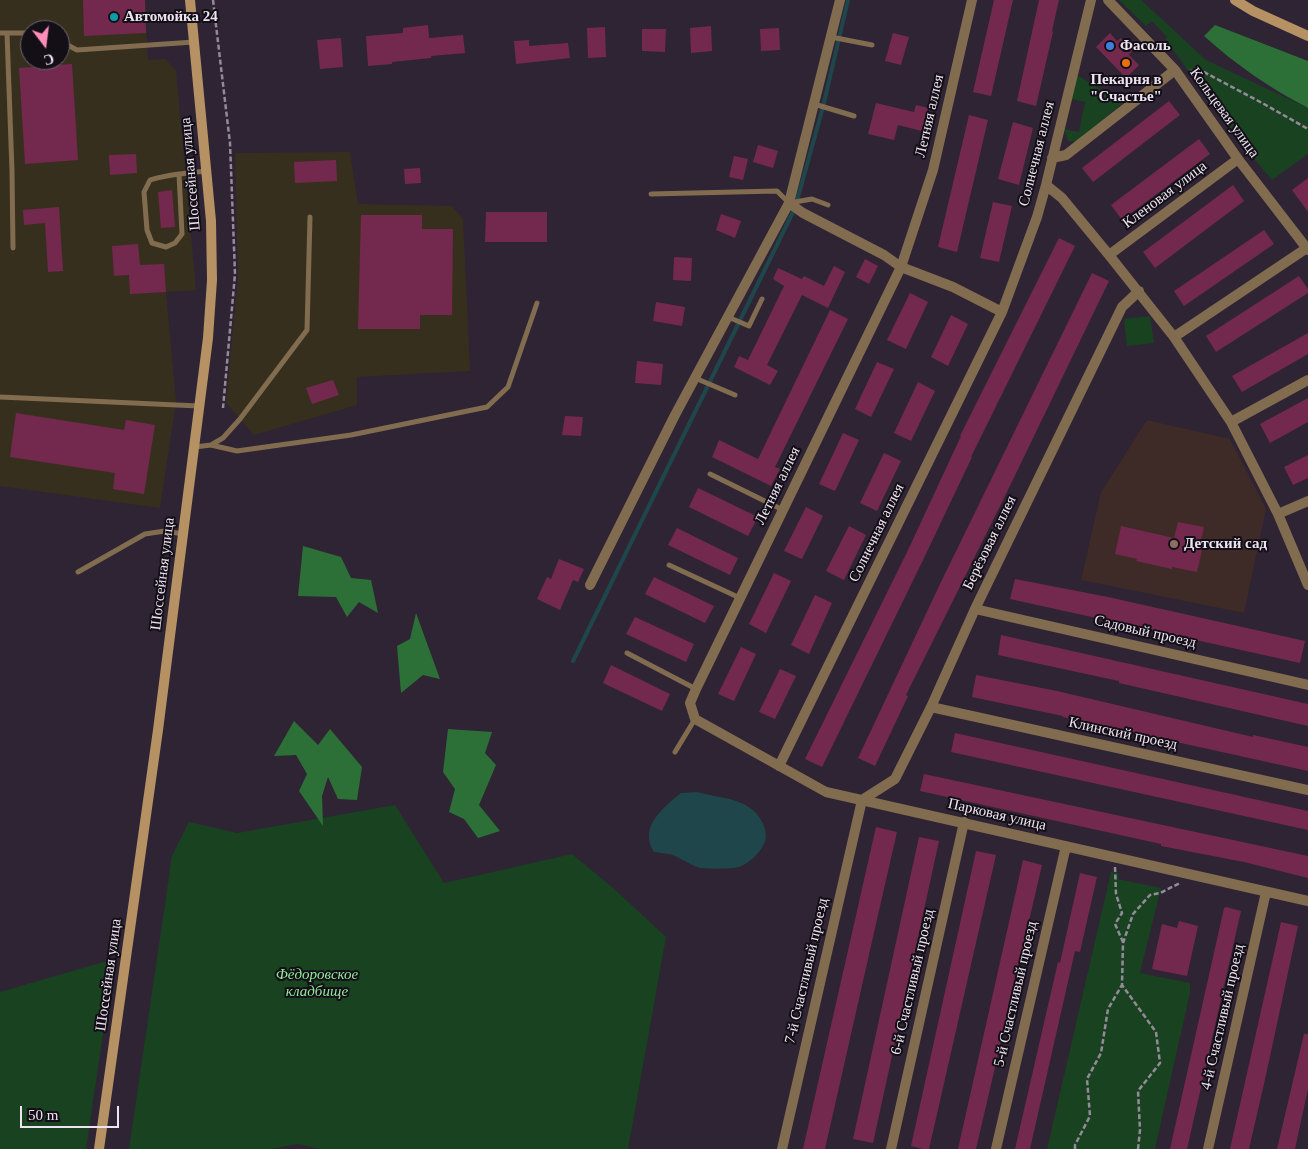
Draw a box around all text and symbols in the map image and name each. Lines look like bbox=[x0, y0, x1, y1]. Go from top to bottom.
place label: Автомойка 24 bbox=[124, 8, 218, 26]
marker: Автомойка 24 bbox=[108, 11, 120, 23]
north arrow bbox=[20, 20, 70, 70]
place label: Фасоль bbox=[1120, 37, 1171, 55]
marker: Фасоль bbox=[1104, 40, 1116, 52]
text: С bbox=[42, 50, 56, 68]
marker: Пекарня в "Счастье" bbox=[1120, 57, 1132, 69]
street label: Кольцевая улица bbox=[1185, 65, 1263, 161]
place label: Пекарня в "Счастье" bbox=[1090, 71, 1162, 106]
street label: Летняя аллея bbox=[912, 73, 948, 159]
street label: Солнечная аллея bbox=[1015, 100, 1059, 208]
street label: Шоссейная улица bbox=[177, 117, 205, 231]
street label: Кленовая улица bbox=[1119, 157, 1211, 233]
street label: Летняя аллея bbox=[751, 444, 805, 528]
street label: Солнечная аллея bbox=[845, 481, 909, 585]
street label: Берёзовая аллея bbox=[959, 493, 1021, 593]
street label: Шоссейная улица bbox=[147, 517, 179, 631]
place label: Детский сад bbox=[1184, 535, 1267, 553]
marker: Детский сад bbox=[1168, 538, 1180, 550]
street label: Садовый проезд bbox=[1092, 612, 1198, 652]
street label: Клинский проезд bbox=[1067, 714, 1179, 754]
street label: Парковая улица bbox=[946, 795, 1048, 835]
street label: 7-й Счастливый проезд bbox=[781, 896, 833, 1046]
street label: 6-й Счастливый проезд bbox=[887, 907, 939, 1057]
street label: Шоссейная улица bbox=[92, 918, 126, 1032]
street label: 5-й Счастливый проезд bbox=[990, 919, 1042, 1069]
street label: 4-й Счастливый проезд bbox=[1197, 942, 1249, 1092]
park label: Фёдоровское кладбище bbox=[276, 966, 358, 1001]
scale bar bbox=[22, 1096, 121, 1128]
text: 50 m bbox=[28, 1107, 58, 1123]

